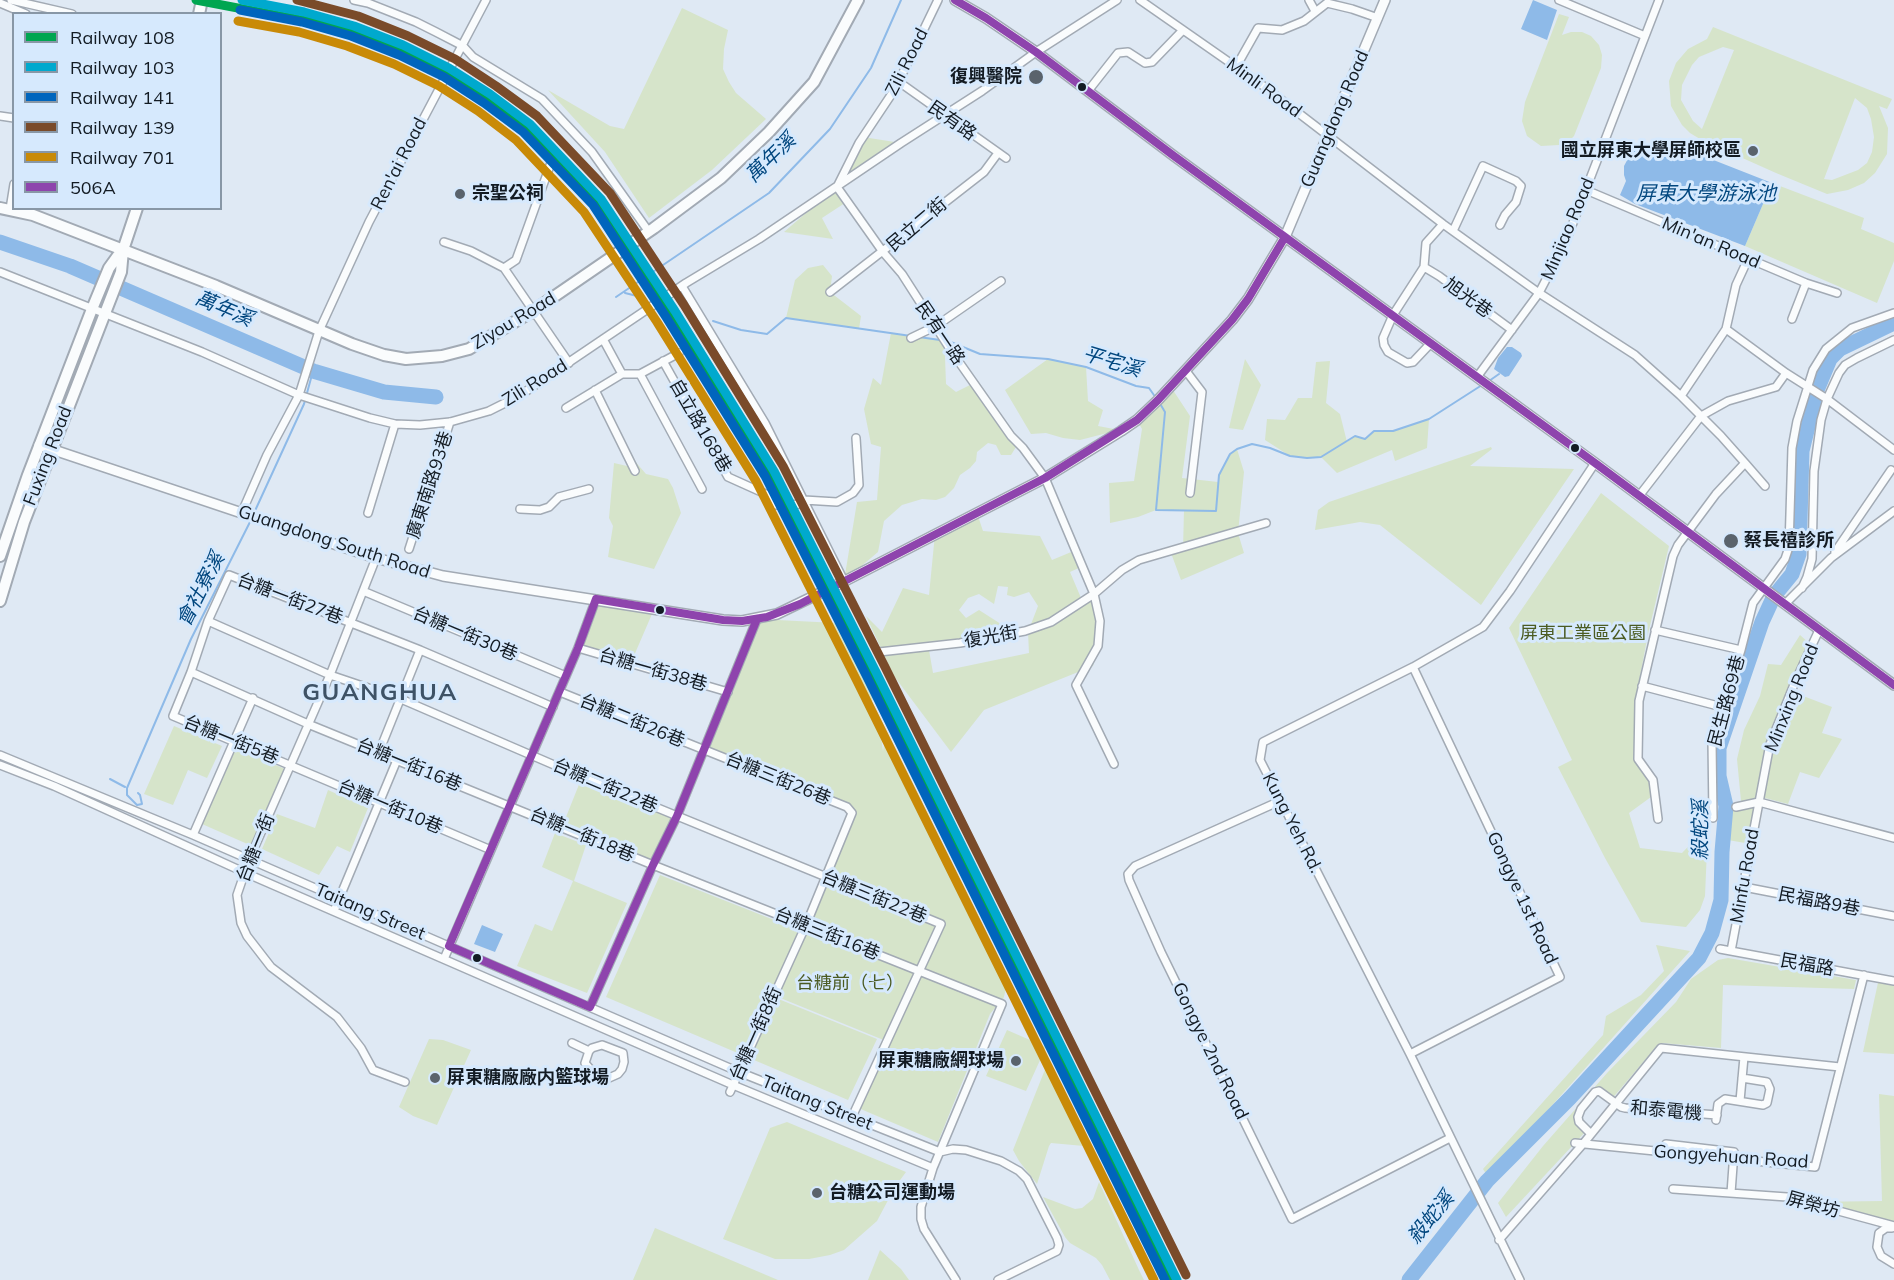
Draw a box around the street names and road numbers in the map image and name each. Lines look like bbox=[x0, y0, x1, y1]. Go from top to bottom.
street label: Zili Road bbox=[881, 25, 933, 99]
street label: Guangdong Road bbox=[1296, 47, 1374, 191]
street label: Minli Road bbox=[1222, 53, 1306, 123]
street label: 民有路 bbox=[924, 97, 980, 145]
street label: Ren'ai Road bbox=[367, 114, 431, 214]
street label: Minjiao Road bbox=[1537, 175, 1599, 283]
street label: 民立二街 bbox=[882, 194, 952, 256]
street label: Min'an Road bbox=[1659, 213, 1763, 273]
street label: 旭光巷 bbox=[1440, 273, 1496, 323]
street label: Ziyou Road bbox=[468, 288, 560, 354]
street label: 民有一路 bbox=[911, 297, 969, 369]
street label: Zili Road bbox=[499, 355, 571, 411]
street label: 自立路168巷 bbox=[665, 375, 735, 477]
street label: Fuxing Road bbox=[19, 403, 77, 509]
street label: 廣東南路93巷 bbox=[402, 429, 458, 541]
street label: Guangdong South Road bbox=[235, 501, 433, 583]
street label: 台糖一街27巷 bbox=[234, 569, 346, 629]
street label: 台糖一街30巷 bbox=[409, 602, 521, 666]
street label: 復光街 bbox=[963, 622, 1019, 652]
street label: Minxing Road bbox=[1761, 641, 1823, 755]
street label: 台糖一街38巷 bbox=[596, 644, 710, 696]
street label: 民生路69巷 bbox=[1704, 653, 1750, 749]
street label: 台糖二街26巷 bbox=[576, 690, 688, 752]
street label: 台糖一街5巷 bbox=[180, 711, 282, 769]
street label: 台糖一街16巷 bbox=[353, 734, 465, 796]
street label: 台糖三街26巷 bbox=[722, 748, 834, 810]
street label: 台糖二街22巷 bbox=[549, 754, 661, 818]
street label: Kung Yeh Rd. bbox=[1258, 769, 1326, 877]
street label: 台糖一街10巷 bbox=[334, 775, 446, 839]
street label: 台糖一街18巷 bbox=[526, 803, 638, 867]
street label: 台糖一街 bbox=[233, 811, 279, 885]
street label: Minfu Road bbox=[1726, 827, 1764, 925]
street label: Gongye 1st Road bbox=[1482, 828, 1562, 968]
street label: 台糖三街22巷 bbox=[818, 866, 930, 928]
street label: Taitang Street bbox=[312, 879, 428, 945]
street label: 民福路9巷 bbox=[1776, 883, 1862, 921]
street label: 台糖三街16巷 bbox=[771, 903, 883, 965]
street label: 民福路 bbox=[1779, 950, 1835, 980]
street label: Gongye 2nd Road bbox=[1167, 979, 1253, 1123]
street label: 台糖一街8街 bbox=[726, 984, 786, 1084]
street label: Taitang Street bbox=[758, 1071, 876, 1135]
street label: 和泰電機 bbox=[1629, 1097, 1703, 1125]
street label: Gongyehuan Road bbox=[1653, 1141, 1809, 1173]
street label: 屏榮坊 bbox=[1784, 1188, 1842, 1222]

